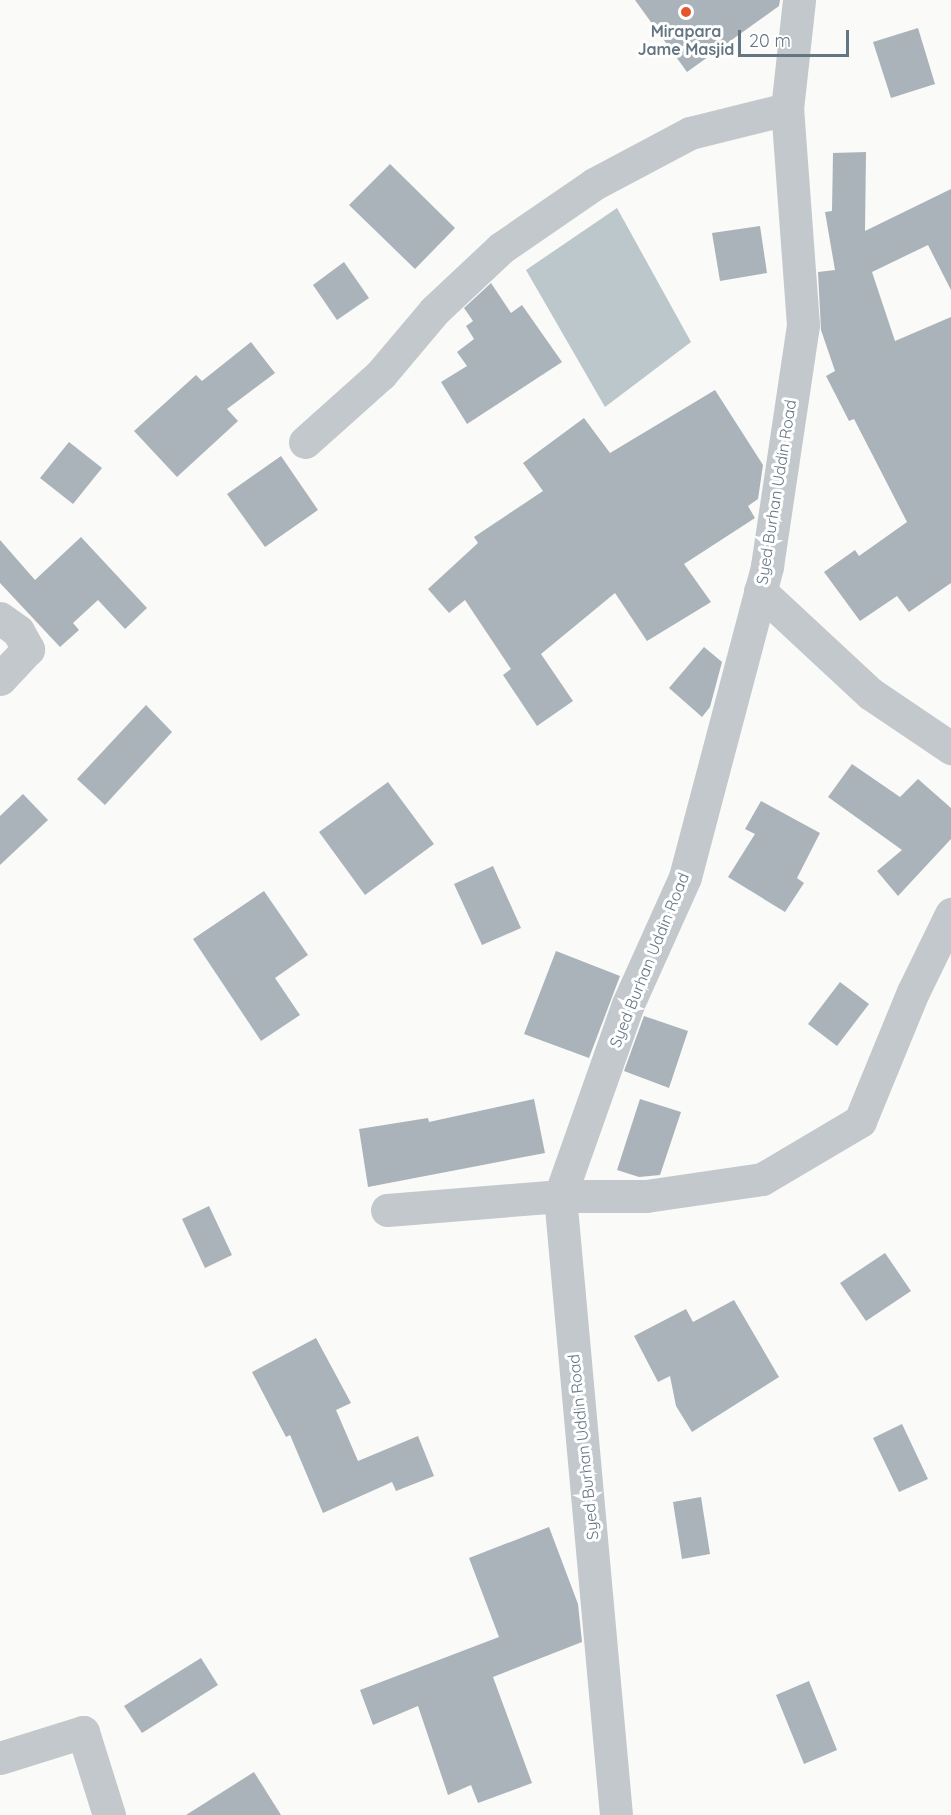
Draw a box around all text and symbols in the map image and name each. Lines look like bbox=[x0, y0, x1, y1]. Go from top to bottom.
marker: Mirapara Jame Masjid bbox=[679, 5, 693, 19]
scale bar bbox=[741, 18, 852, 56]
place label: Mirapara Jame Masjid bbox=[638, 21, 734, 59]
text: 20 m bbox=[749, 29, 791, 52]
street label: Syed Burhan Uddin Road bbox=[752, 398, 800, 586]
street label: Syed Burhan Uddin Road bbox=[605, 870, 693, 1050]
street label: Syed Burhan Uddin Road bbox=[564, 1353, 602, 1541]

